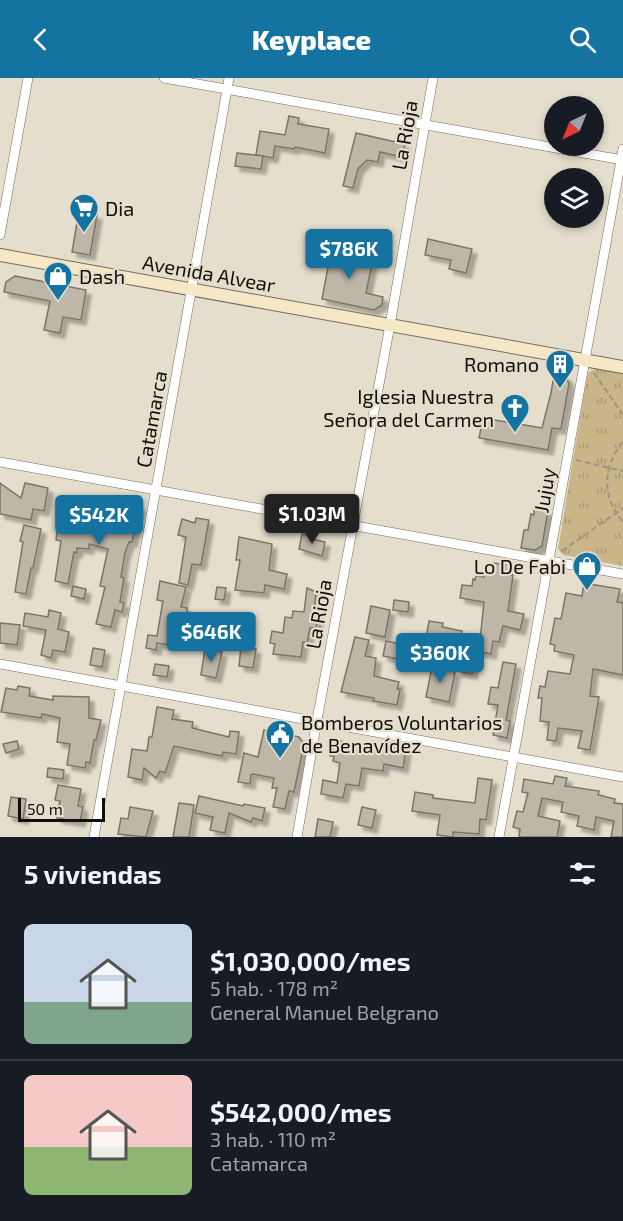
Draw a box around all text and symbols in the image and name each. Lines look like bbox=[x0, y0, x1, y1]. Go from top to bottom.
icon: back bbox=[24, 23, 57, 56]
text: Keyplace bbox=[252, 23, 371, 55]
icon: search bbox=[566, 23, 599, 56]
north arrow bbox=[544, 96, 604, 156]
map controls bbox=[544, 96, 604, 228]
street label: La Rioja bbox=[386, 98, 422, 172]
button: layers bbox=[544, 168, 604, 228]
supermarket icon: Dia bbox=[68, 192, 100, 234]
place label: Dia bbox=[105, 196, 134, 220]
pin: $786K bbox=[307, 229, 391, 280]
text: $786K bbox=[319, 236, 379, 260]
street label: Avenida Alvear bbox=[141, 250, 277, 296]
shop icon: Dash bbox=[42, 260, 74, 302]
place label: Dash bbox=[79, 264, 125, 288]
building icon: Romano bbox=[544, 348, 576, 390]
place label: Romano bbox=[464, 352, 539, 376]
street label: Catamarca bbox=[131, 369, 171, 469]
place label: Iglesia Nuestra Señora del Carmen bbox=[323, 384, 494, 431]
church icon: Iglesia Nuestra Señora del Carmen bbox=[499, 392, 531, 434]
street label: Jujuy bbox=[528, 465, 560, 514]
pin: $1.03M bbox=[263, 494, 361, 545]
pin: $542K bbox=[57, 495, 141, 546]
text: $1.03M bbox=[278, 501, 346, 525]
text: $542K bbox=[69, 502, 129, 526]
shop icon: Lo De Fabi bbox=[571, 550, 603, 592]
place label: Lo De Fabi bbox=[474, 554, 566, 578]
street label: La Rioja bbox=[300, 577, 336, 651]
pin: $646K bbox=[169, 612, 253, 663]
text: $646K bbox=[181, 619, 241, 643]
pin: $360K bbox=[398, 633, 482, 684]
text: $360K bbox=[410, 640, 470, 664]
place label: Bomberos Voluntarios de Benavídez bbox=[301, 710, 503, 757]
public building icon: Bomberos Voluntarios de Benavídez bbox=[264, 718, 296, 760]
scale bar bbox=[18, 795, 105, 822]
text: 50 m bbox=[27, 799, 63, 818]
icon: filters bbox=[566, 857, 599, 890]
text: 5 viviendas bbox=[24, 858, 162, 889]
text: $1,030,000/mes bbox=[210, 945, 411, 976]
icon: home bbox=[72, 948, 144, 1020]
text: 5 hab. · 178 m² bbox=[210, 976, 338, 1000]
text: General Manuel Belgrano bbox=[210, 1000, 439, 1024]
text: $542,000/mes bbox=[210, 1096, 392, 1127]
icon: home bbox=[72, 1099, 144, 1171]
text: 3 hab. · 110 m² bbox=[210, 1127, 336, 1151]
text: Catamarca bbox=[210, 1151, 308, 1175]

